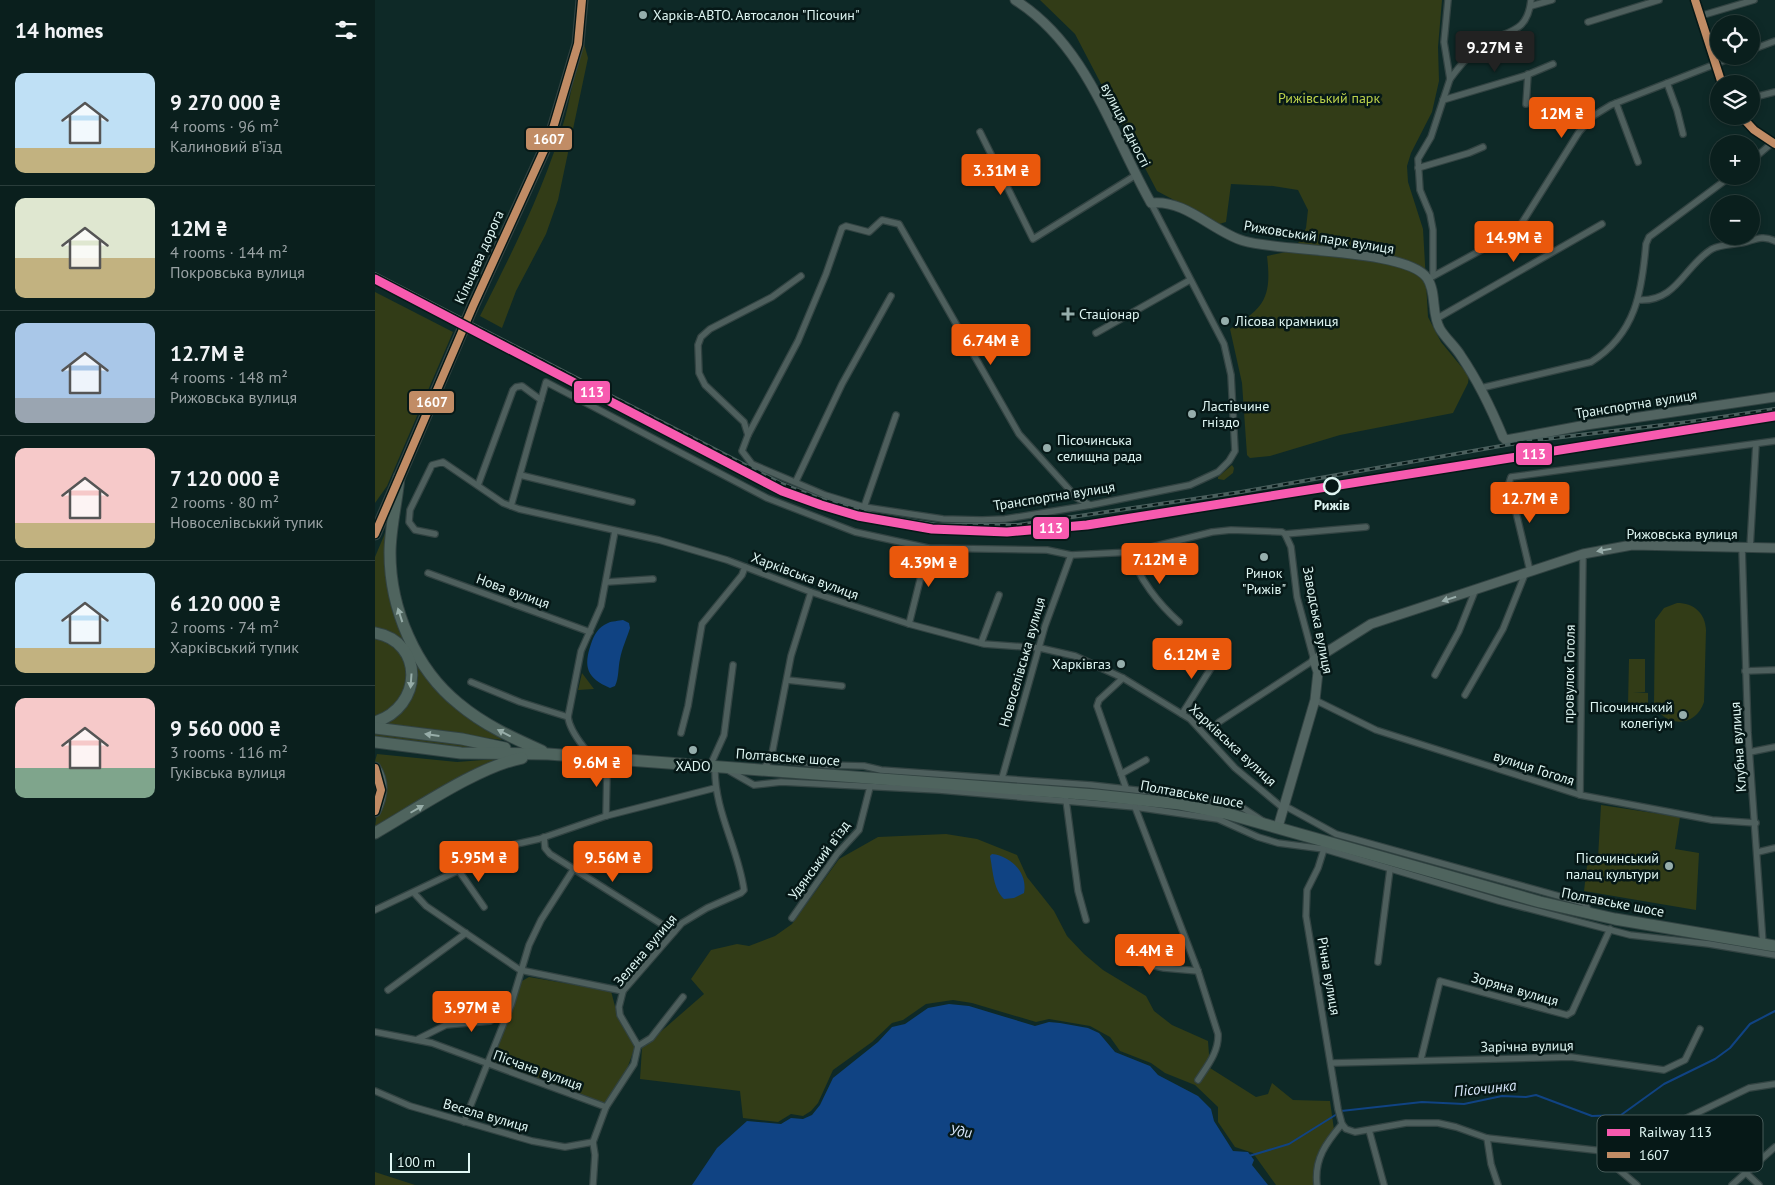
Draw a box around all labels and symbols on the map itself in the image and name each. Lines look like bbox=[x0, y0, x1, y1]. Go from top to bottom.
place label: Харків-АВТО. Автосалон "Пісочин" bbox=[653, 6, 860, 24]
marker: Харків-АВТО. Автосалон "Пісочин" bbox=[637, 9, 649, 21]
pin: 9.27M ₴ bbox=[1449, 30, 1541, 73]
street label: вулиця Єдності bbox=[1097, 80, 1155, 170]
park label: Рижівський парк bbox=[1278, 89, 1380, 107]
pin: 12M ₴ bbox=[1527, 96, 1597, 139]
line badge: 1607 bbox=[525, 127, 573, 151]
text: 1607 bbox=[533, 130, 565, 148]
pin: 3.31M ₴ bbox=[955, 154, 1047, 196]
street label: Кільцева дорога bbox=[450, 207, 508, 307]
street label: Рижовський парк вулиця bbox=[1243, 216, 1395, 258]
pin: 14.9M ₴ bbox=[1468, 220, 1560, 263]
place label: Стаціонар bbox=[1079, 305, 1140, 323]
marker: Стаціонар bbox=[1061, 307, 1075, 321]
place label: Лісова крамниця bbox=[1234, 312, 1338, 330]
marker: Лісова крамниця bbox=[1219, 315, 1231, 327]
pin: 6.74M ₴ bbox=[945, 324, 1037, 366]
line badge: 113 bbox=[573, 380, 611, 404]
text: 113 bbox=[580, 383, 604, 401]
street label: Транспортна вулиця bbox=[1574, 385, 1698, 423]
line badge: 1607 bbox=[408, 390, 455, 414]
text: 1607 bbox=[416, 393, 448, 411]
place label: Ластівчине гніздо bbox=[1201, 397, 1269, 431]
marker: Ластівчине гніздо bbox=[1186, 408, 1198, 420]
place label: Пісочинська селищна рада bbox=[1057, 431, 1142, 465]
marker: Пісочинська селищна рада bbox=[1041, 442, 1053, 454]
line badge: 113 bbox=[1515, 442, 1553, 466]
text: 113 bbox=[1522, 445, 1546, 463]
street label: Транспортна вулиця bbox=[992, 477, 1116, 515]
marker: Рижів bbox=[1323, 477, 1341, 495]
pin: 12.7M ₴ bbox=[1484, 482, 1576, 524]
place label: Рижів bbox=[1314, 496, 1350, 514]
line badge: 113 bbox=[1032, 516, 1070, 540]
text: 113 bbox=[1039, 519, 1063, 537]
street label: Рижовська вулиця bbox=[1626, 525, 1738, 543]
pin: 7.12M ₴ bbox=[1114, 542, 1206, 585]
pin: 4.39M ₴ bbox=[883, 546, 975, 588]
one-way arrow bbox=[1596, 547, 1612, 555]
street label: Харківська вулиця bbox=[749, 548, 861, 604]
marker: Ринок "Рижів" bbox=[1258, 551, 1270, 563]
place label: Ринок "Рижів" bbox=[1242, 564, 1286, 598]
street label: Заводська вулиця bbox=[1299, 565, 1337, 675]
street label: Нова вулиця bbox=[474, 569, 552, 613]
street label: Новоселівська вулиця bbox=[995, 595, 1049, 729]
one-way arrow bbox=[1442, 595, 1457, 603]
one-way arrow bbox=[396, 607, 404, 622]
street label: провулок Гоголя bbox=[1559, 624, 1579, 724]
pin: 6.12M ₴ bbox=[1146, 638, 1238, 680]
place label: Харківгаз bbox=[1052, 655, 1111, 673]
marker: Харківгаз bbox=[1115, 658, 1127, 670]
one-way arrow bbox=[406, 673, 414, 689]
place label: Пісочинський колегіум bbox=[1590, 698, 1673, 732]
street label: Харківська вулиця bbox=[1186, 700, 1280, 790]
street label: Клубна вулиця bbox=[1726, 701, 1750, 793]
marker: Пісочинський колегіум bbox=[1677, 709, 1689, 721]
one-way arrow bbox=[497, 729, 511, 737]
one-way arrow bbox=[424, 731, 440, 739]
marker: XADO bbox=[687, 744, 699, 756]
street label: Полтавське шосе bbox=[735, 744, 841, 770]
pin: 9.6M ₴ bbox=[556, 746, 638, 788]
street label: вулиця Гоголя bbox=[1491, 746, 1577, 790]
place label: XADO bbox=[675, 757, 711, 775]
street label: Полтавське шосе bbox=[1139, 776, 1245, 812]
one-way arrow bbox=[410, 805, 425, 813]
street label: Удянський в’їзд bbox=[784, 817, 854, 903]
pin: 5.95M ₴ bbox=[433, 840, 525, 883]
pin: 9.56M ₴ bbox=[567, 840, 659, 883]
place label: Пісочинський палац культури bbox=[1566, 849, 1659, 883]
marker: Пісочинський палац культури bbox=[1663, 860, 1675, 872]
street label: Полтавське шосе bbox=[1560, 883, 1666, 921]
street label: Зелена вулиця bbox=[609, 910, 681, 990]
pin: 4.4M ₴ bbox=[1109, 934, 1191, 976]
street label: Річна вулиця bbox=[1313, 936, 1345, 1016]
street label: Зоряна вулиця bbox=[1469, 968, 1561, 1010]
pin: 3.97M ₴ bbox=[426, 990, 518, 1033]
street label: Зарічна вулиця bbox=[1480, 1036, 1574, 1056]
street label: Пісчана вулиця bbox=[491, 1046, 585, 1094]
water label: Пісочинка bbox=[1453, 1075, 1518, 1101]
street label: Весела вулиця bbox=[441, 1094, 531, 1136]
legend bbox=[1597, 1115, 1763, 1172]
water label: Уди bbox=[949, 1120, 974, 1142]
text: Railway 113 bbox=[1639, 1123, 1712, 1141]
text: 1607 bbox=[1639, 1146, 1670, 1164]
scale bar bbox=[390, 1150, 470, 1173]

